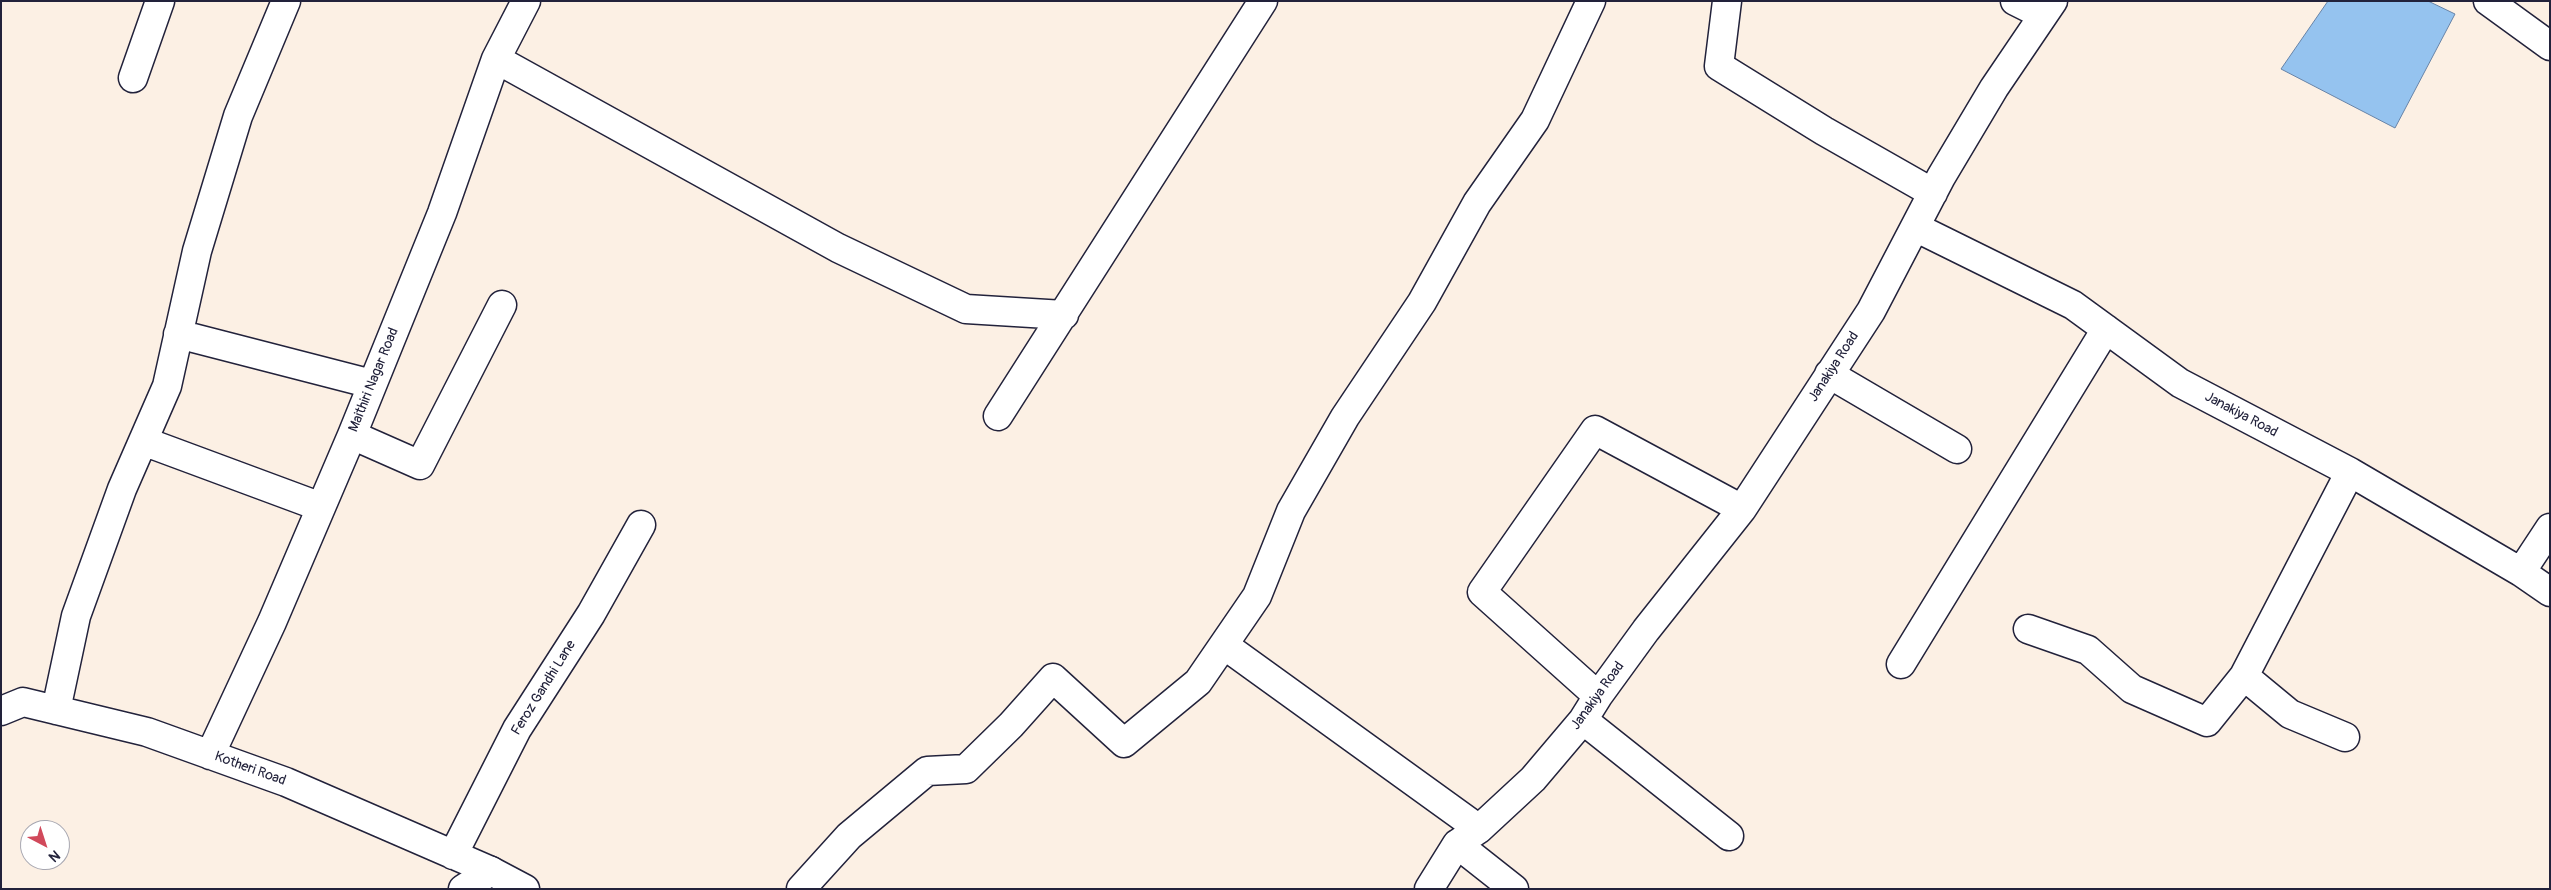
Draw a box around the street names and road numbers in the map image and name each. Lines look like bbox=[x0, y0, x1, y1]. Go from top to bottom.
street label: Maithiri Nagar Road bbox=[345, 325, 403, 435]
street label: Janakiya Road bbox=[1805, 329, 1863, 405]
street label: Janakiya Road bbox=[2202, 389, 2280, 441]
street label: Feroz Gandhi Lane bbox=[508, 637, 580, 739]
street label: Janakiya Road bbox=[1568, 659, 1628, 733]
street label: Kotheri Road bbox=[212, 748, 288, 790]

